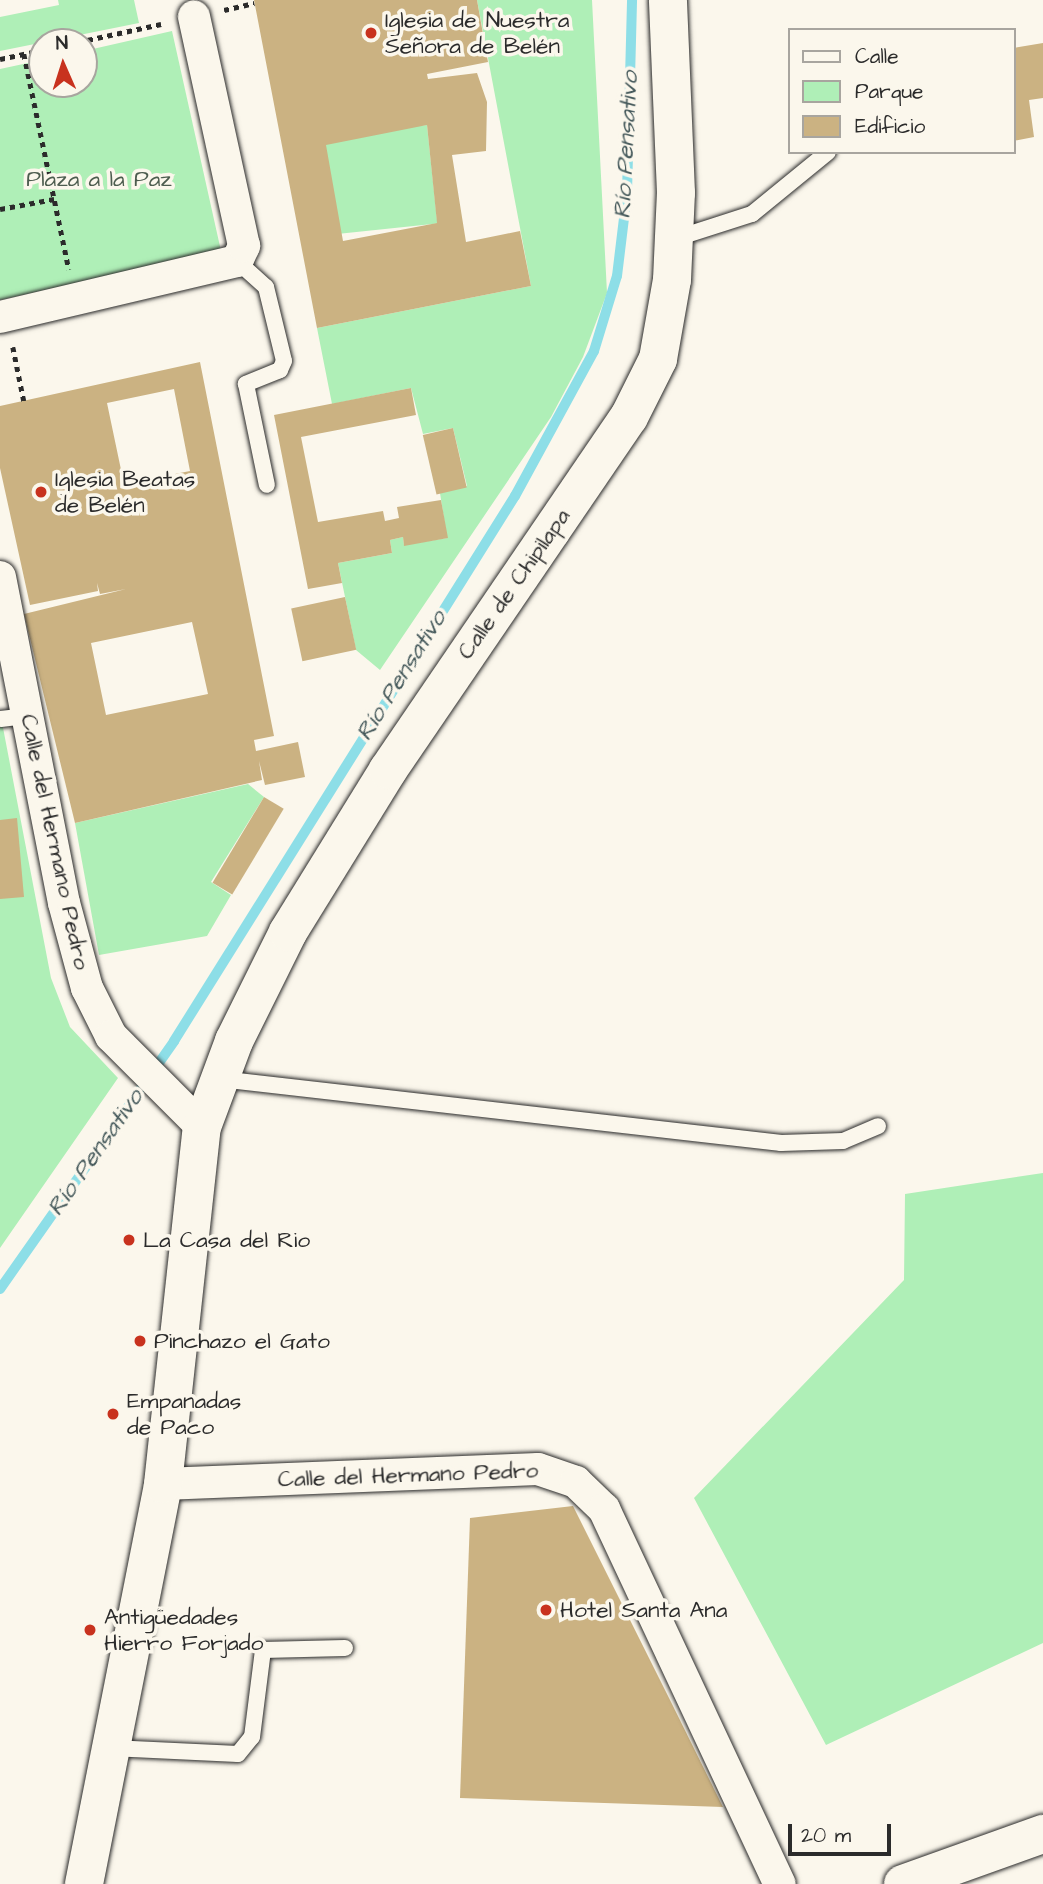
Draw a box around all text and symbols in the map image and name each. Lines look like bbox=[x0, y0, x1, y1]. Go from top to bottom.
place label: Iglesia de Nuestra Señora de Belén bbox=[385, 6, 570, 60]
marker: Iglesia de Nuestra Señora de Belén bbox=[363, 25, 379, 41]
north arrow bbox=[28, 28, 98, 98]
legend bbox=[788, 28, 1015, 154]
text: N bbox=[55, 30, 69, 57]
text: Calle bbox=[855, 42, 899, 71]
water label: Río Pensativo bbox=[609, 71, 645, 219]
text: Parque bbox=[855, 77, 923, 106]
text: Edificio bbox=[855, 112, 925, 141]
park label: Plaza a la Paz bbox=[26, 165, 172, 193]
place label: Iglesia Beatas de Belén bbox=[55, 465, 195, 519]
marker: Iglesia Beatas de Belén bbox=[33, 484, 49, 500]
street label: Calle de Chipilapa bbox=[452, 503, 576, 665]
water label: Río Pensativo bbox=[351, 606, 453, 746]
street label: Calle del Hermano Pedro bbox=[14, 712, 96, 972]
water label: Río Pensativo bbox=[42, 1084, 150, 1222]
place label: La Casa del Rio bbox=[143, 1226, 310, 1254]
marker: La Casa del Rio bbox=[121, 1232, 137, 1248]
place label: Pinchazo el Gato bbox=[154, 1327, 330, 1355]
marker: Pinchazo el Gato bbox=[132, 1333, 148, 1349]
place label: Empanadas de Paco bbox=[127, 1387, 241, 1441]
marker: Empanadas de Paco bbox=[105, 1406, 121, 1422]
street label: Calle del Hermano Pedro bbox=[277, 1457, 539, 1493]
place label: Hotel Santa Ana bbox=[560, 1596, 728, 1624]
marker: Hotel Santa Ana bbox=[538, 1602, 554, 1618]
place label: Antigüedades Hierro Forjado bbox=[104, 1603, 263, 1657]
marker: Antigüedades Hierro Forjado bbox=[82, 1622, 98, 1638]
scale bar bbox=[791, 1811, 894, 1855]
text: 20 m bbox=[801, 1821, 851, 1850]

